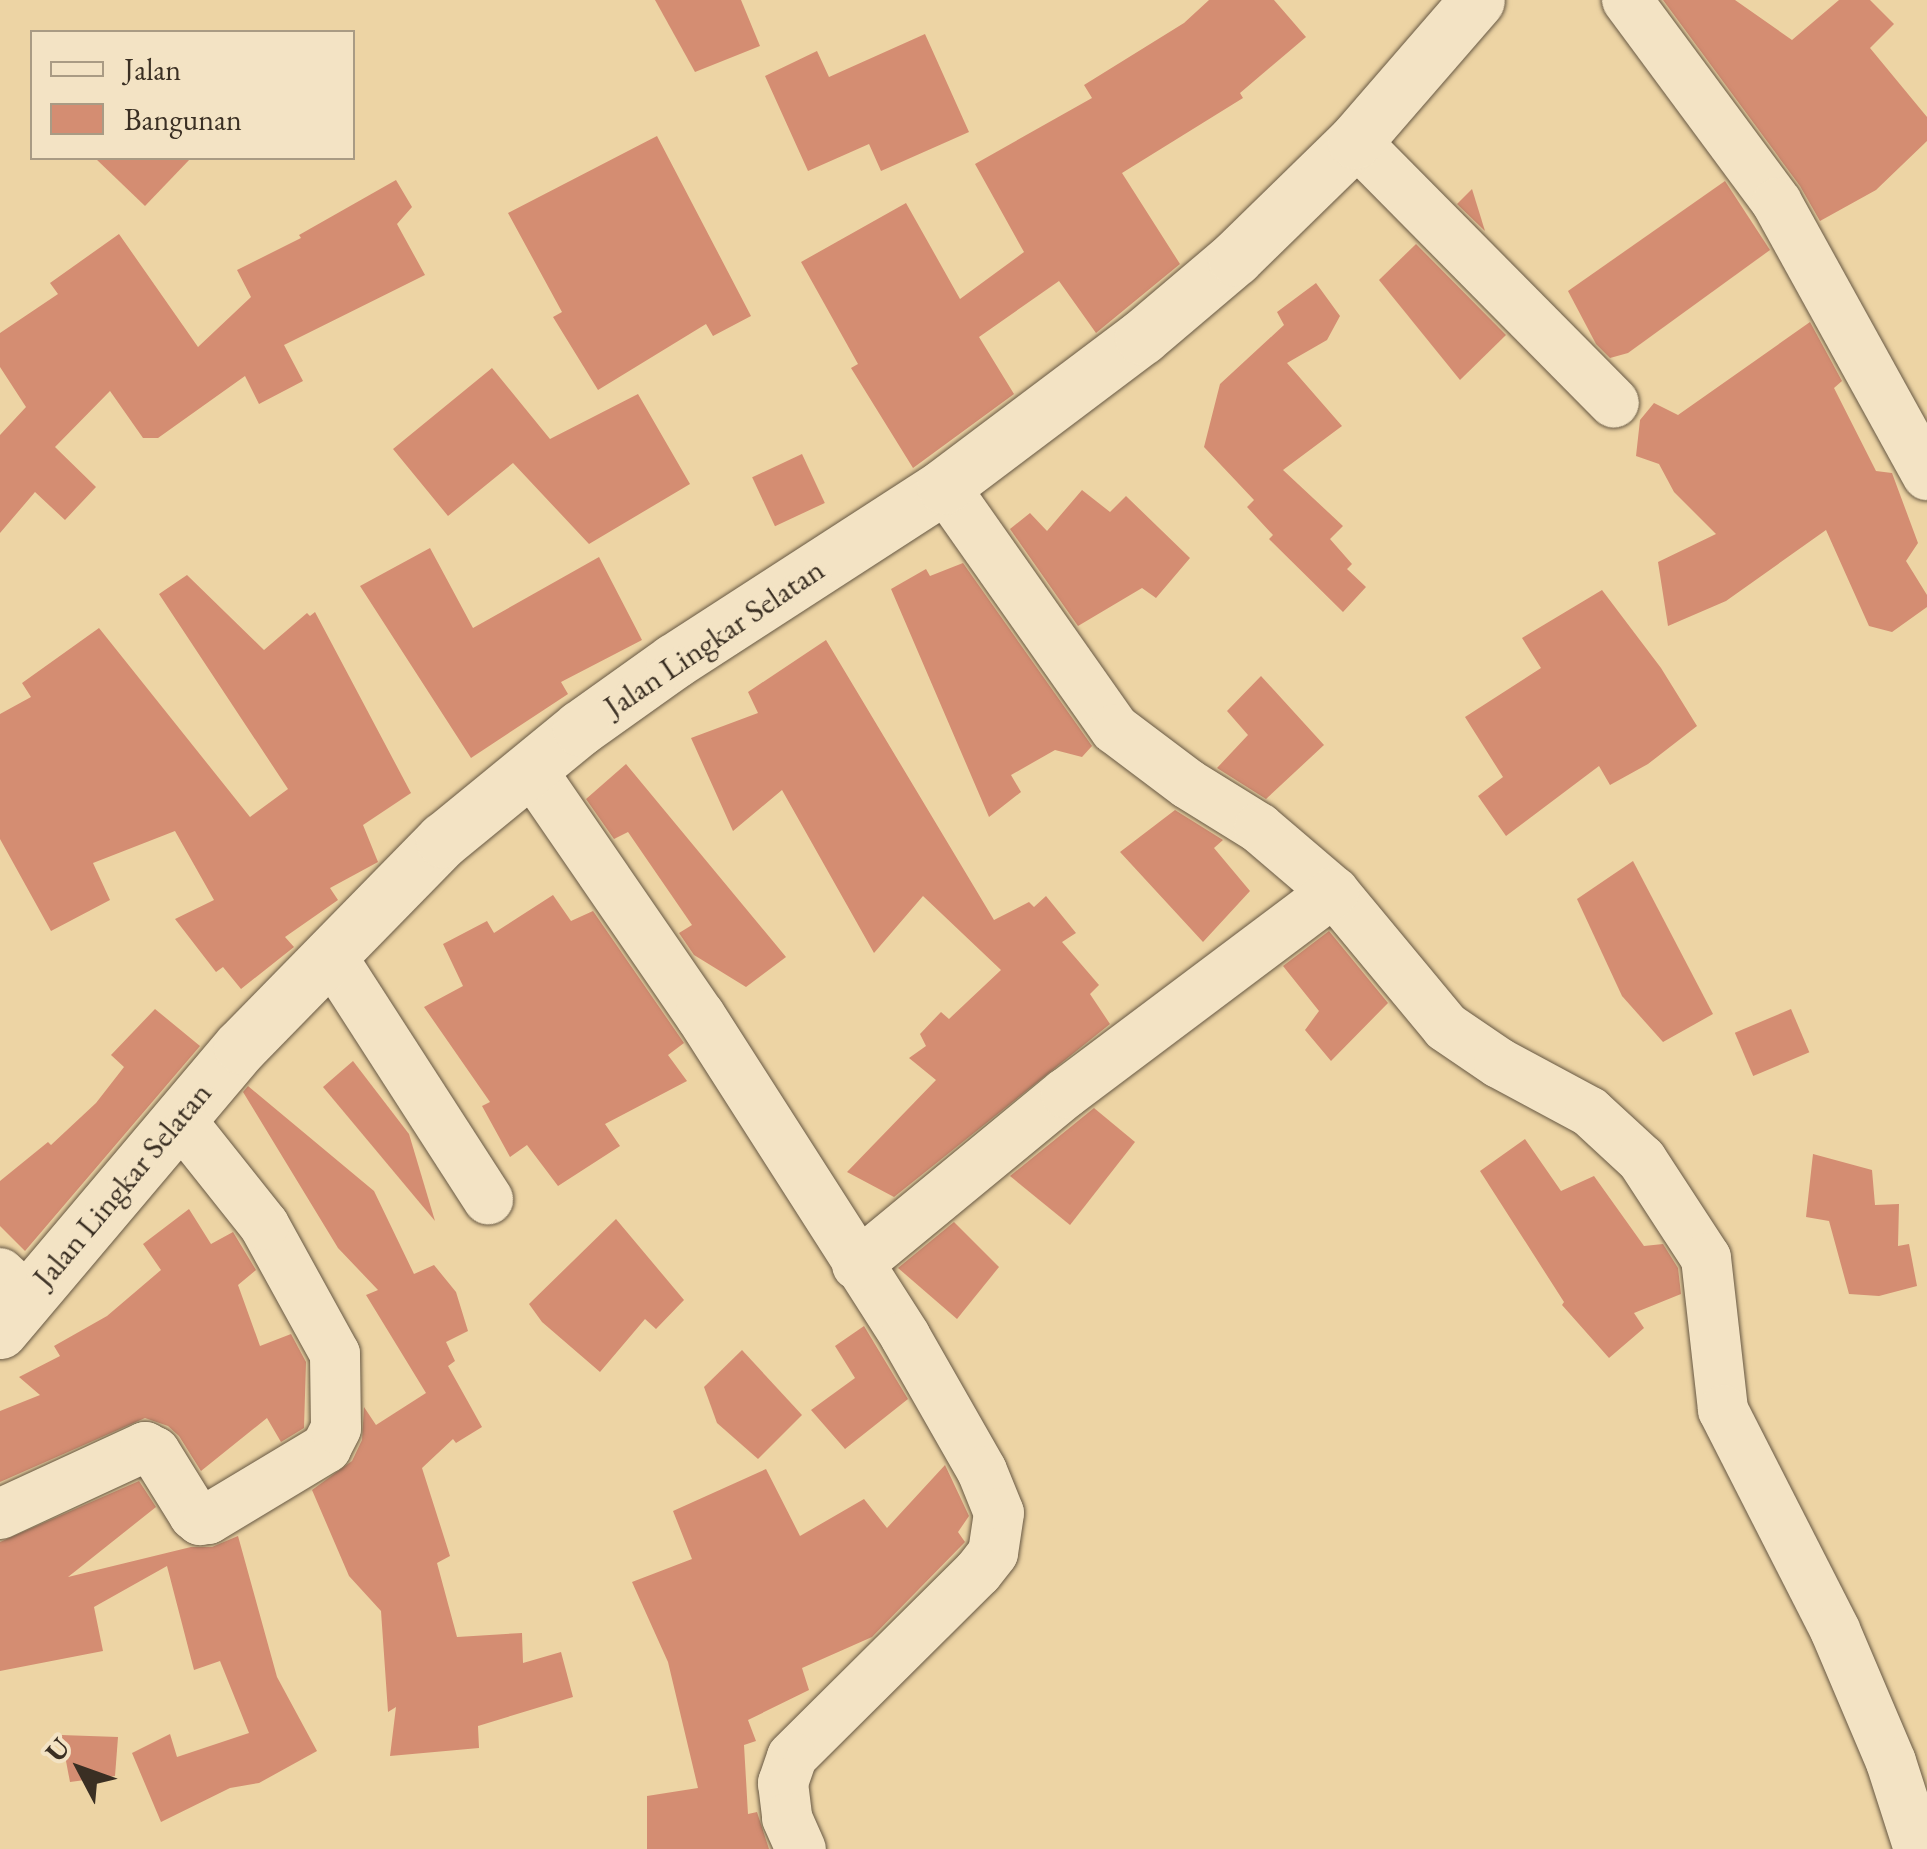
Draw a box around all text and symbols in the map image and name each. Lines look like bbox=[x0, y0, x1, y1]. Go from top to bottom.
legend bbox=[30, 30, 355, 160]
text: Jalan bbox=[124, 50, 181, 89]
text: Bangunan bbox=[124, 100, 242, 139]
street label: Jalan Lingkar Selatan bbox=[597, 550, 831, 726]
street label: Jalan Lingkar Selatan bbox=[25, 1074, 219, 1296]
north arrow bbox=[30, 1719, 130, 1819]
text: U bbox=[37, 1730, 78, 1769]

